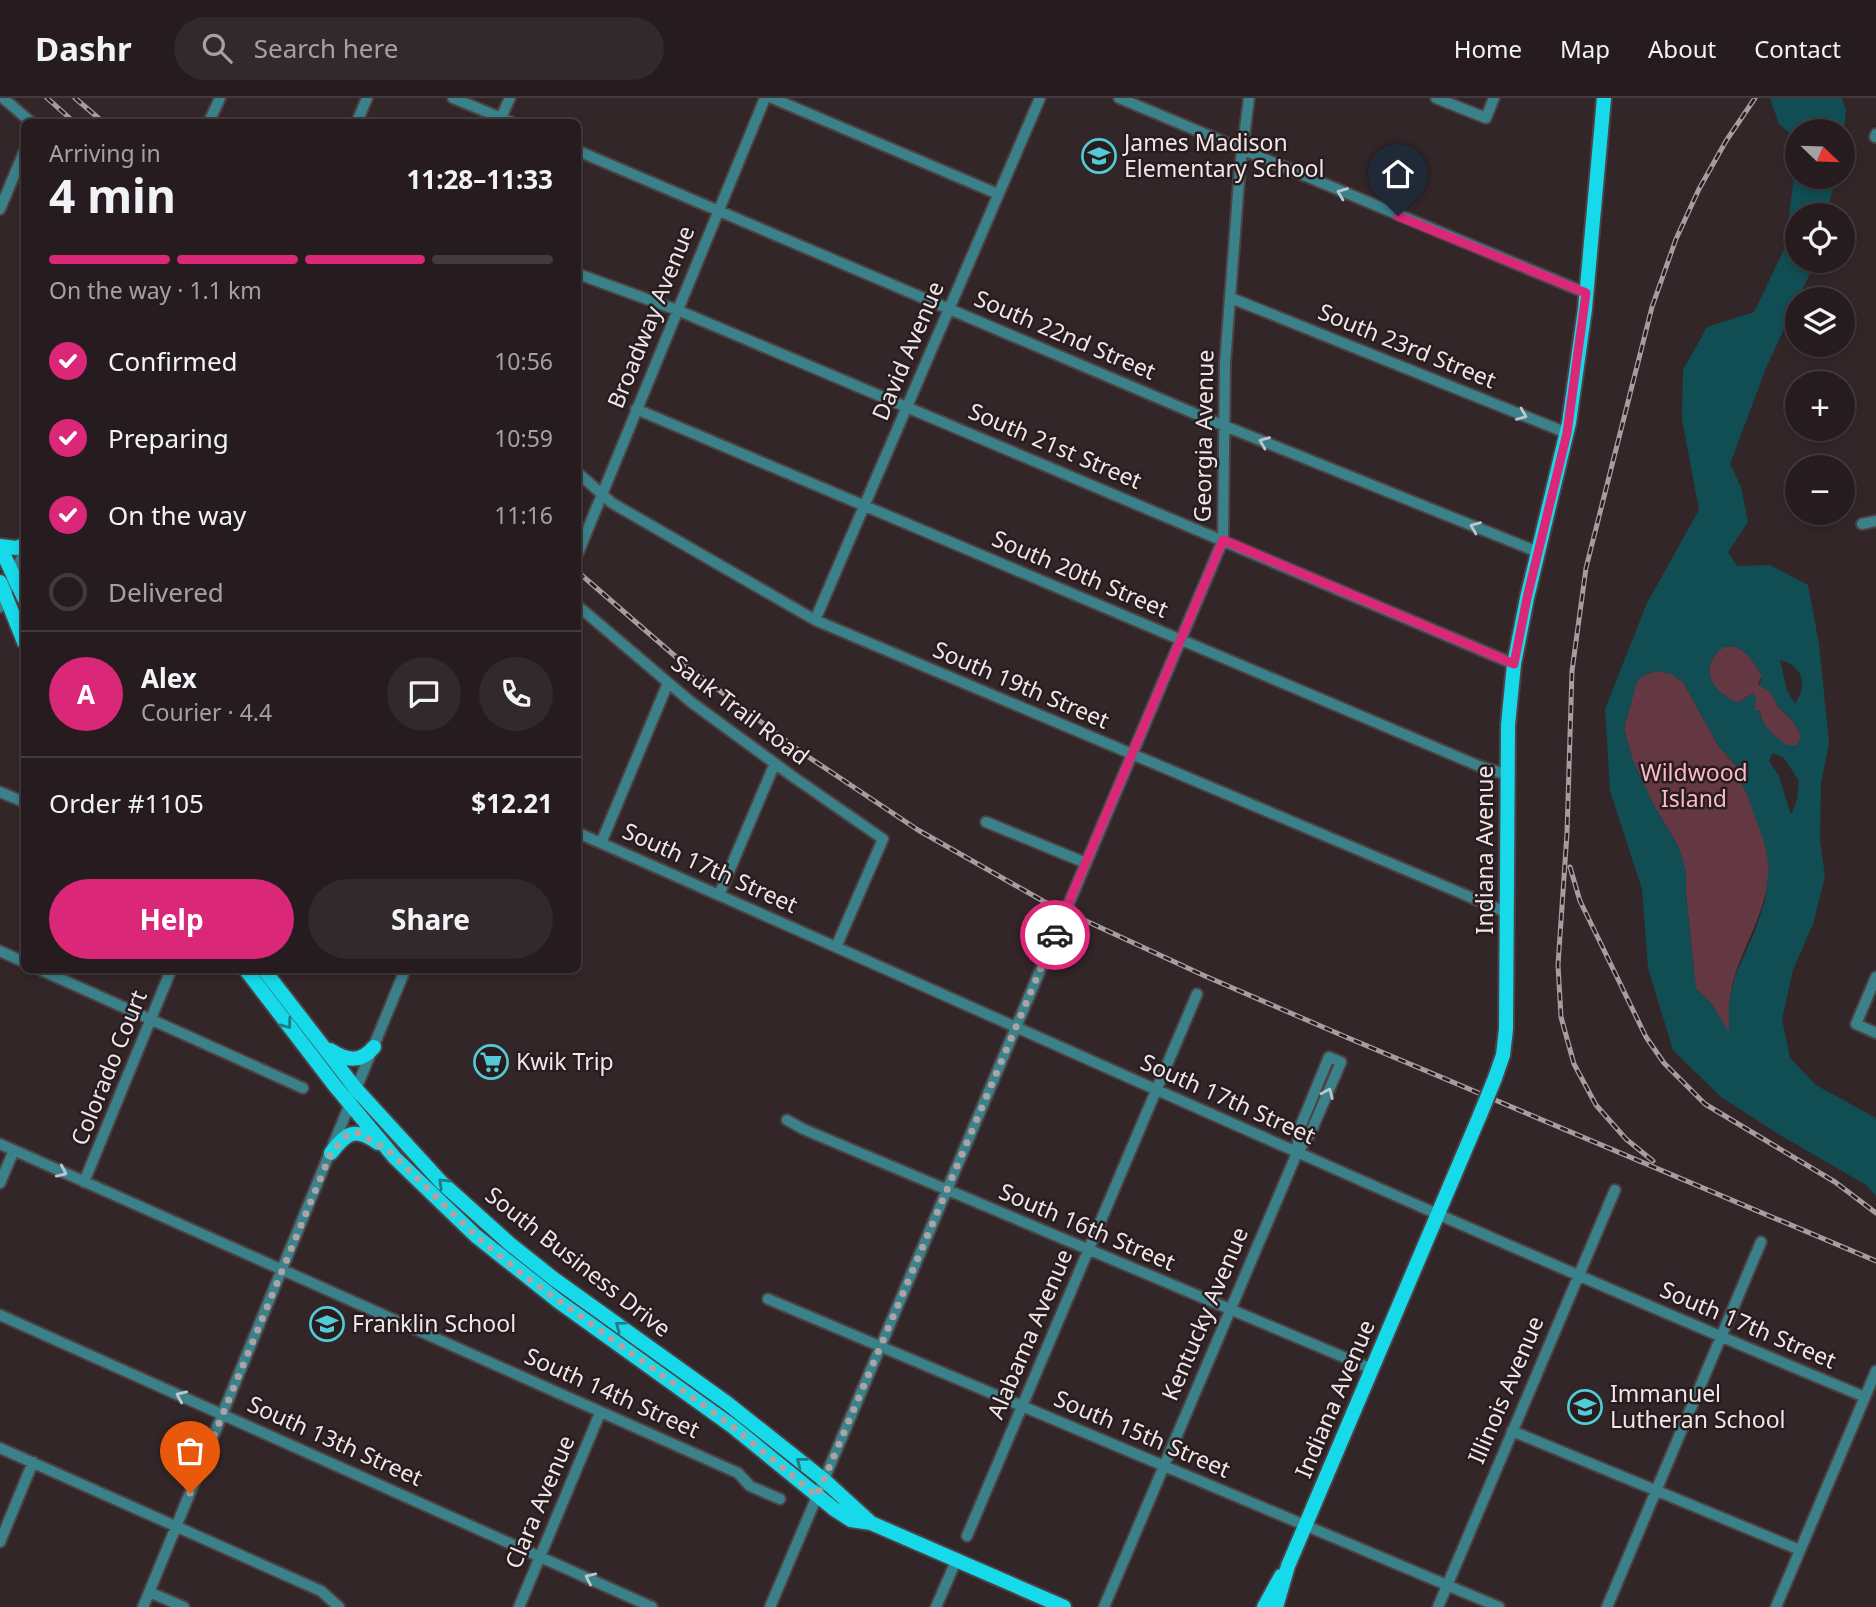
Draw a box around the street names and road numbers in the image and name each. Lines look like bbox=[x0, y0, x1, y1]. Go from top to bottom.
street label: Broadway Avenue bbox=[599, 221, 701, 413]
street label: David Avenue bbox=[863, 276, 951, 425]
street label: South 22nd Street bbox=[970, 281, 1161, 387]
street label: South 23rd Street bbox=[1314, 295, 1501, 395]
street label: Georgia Avenue bbox=[1185, 349, 1221, 523]
street label: South 21st Street bbox=[964, 394, 1147, 496]
street label: South 20th Street bbox=[987, 522, 1173, 625]
street label: South 19th Street bbox=[928, 633, 1114, 736]
street label: Sauk Trail Road bbox=[665, 647, 816, 772]
street label: Indiana Avenue bbox=[1468, 766, 1500, 934]
street label: South 17th Street bbox=[618, 814, 803, 920]
street label: Colorado Court bbox=[62, 985, 154, 1150]
street label: South 17th Street bbox=[1136, 1045, 1321, 1151]
street label: South 16th Street bbox=[994, 1175, 1180, 1278]
street label: South Business Drive bbox=[479, 1179, 678, 1344]
street label: Kentucky Avenue bbox=[1153, 1222, 1255, 1405]
street label: Alabama Avenue bbox=[979, 1244, 1079, 1424]
street label: South 17th Street bbox=[1655, 1273, 1841, 1376]
street label: Illinois Avenue bbox=[1460, 1311, 1551, 1468]
street label: Indiana Avenue bbox=[1286, 1315, 1382, 1483]
street label: South 14th Street bbox=[520, 1339, 705, 1445]
street label: South 15th Street bbox=[1049, 1382, 1235, 1485]
street label: South 13th Street bbox=[243, 1387, 428, 1493]
street label: Clara Avenue bbox=[497, 1430, 582, 1573]

